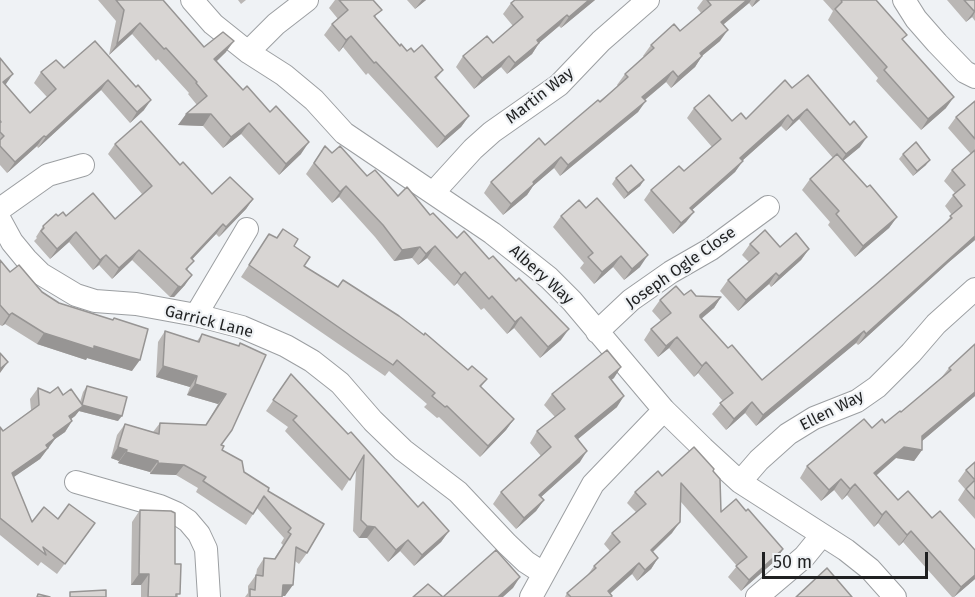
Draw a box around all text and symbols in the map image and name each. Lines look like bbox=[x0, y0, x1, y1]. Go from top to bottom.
street label: Martin Way bbox=[502, 64, 578, 128]
street label: Joseph Ogle Close bbox=[622, 223, 740, 313]
street label: Albery Way bbox=[505, 241, 577, 309]
street label: Garrick Lane bbox=[163, 302, 255, 342]
street label: Ellen Way bbox=[797, 387, 867, 435]
scale bar bbox=[765, 540, 932, 578]
text: 50 m bbox=[773, 551, 812, 573]

